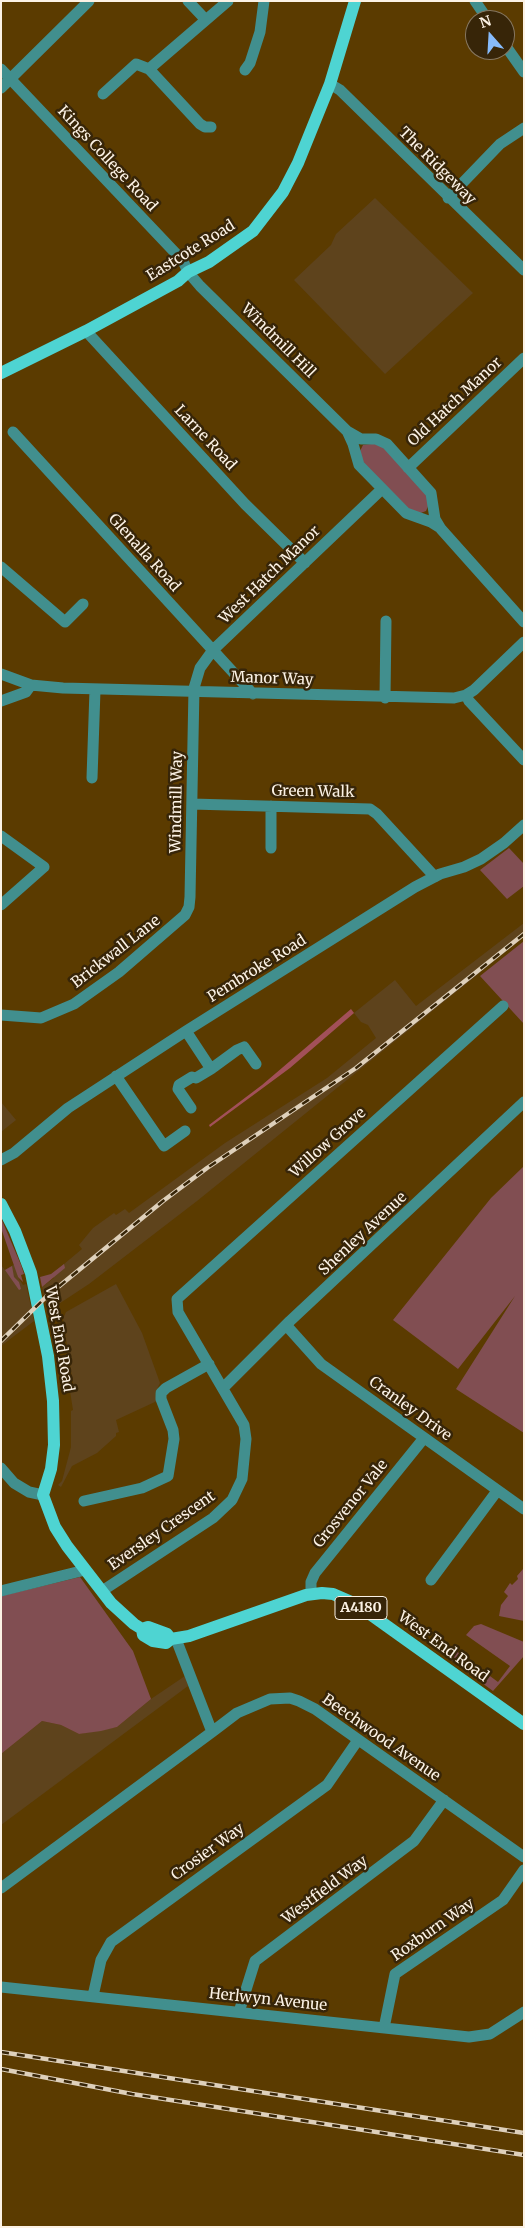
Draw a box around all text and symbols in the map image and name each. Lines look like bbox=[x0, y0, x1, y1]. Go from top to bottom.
north arrow bbox=[465, 10, 515, 60]
text: N bbox=[477, 11, 494, 32]
street label: Kings College Road bbox=[54, 103, 160, 215]
street label: The Ridgeway bbox=[395, 124, 479, 208]
street label: Eastcote Road bbox=[144, 217, 238, 285]
street label: Windmill Hill bbox=[237, 300, 319, 382]
street label: Old Hatch Manor bbox=[404, 354, 506, 450]
street label: Larne Road bbox=[170, 402, 240, 474]
street label: Glenalla Road bbox=[104, 510, 184, 596]
street label: West Hatch Manor bbox=[216, 522, 324, 628]
street label: Manor Way bbox=[230, 669, 314, 689]
street label: Windmill Way bbox=[167, 751, 187, 853]
street label: Green Walk bbox=[271, 782, 355, 802]
street label: Brickwall Lane bbox=[68, 912, 164, 992]
street label: Pembroke Road bbox=[204, 931, 310, 1007]
street label: Willow Grove bbox=[286, 1104, 370, 1182]
street label: Shenley Avenue bbox=[315, 1189, 411, 1279]
street label: West End Road bbox=[41, 1285, 77, 1393]
street label: Cranley Drive bbox=[365, 1373, 455, 1445]
street label: Grosvenor Vale bbox=[310, 1456, 392, 1552]
street label: Eversley Crescent bbox=[105, 1487, 219, 1575]
road number: A4180 bbox=[335, 1596, 387, 1620]
street label: West End Road bbox=[394, 1608, 492, 1686]
street label: Beechwood Avenue bbox=[319, 1691, 443, 1785]
street label: Crosier Way bbox=[168, 1820, 248, 1884]
street label: Westfield Way bbox=[279, 1852, 371, 1928]
street label: Roxburn Way bbox=[388, 1895, 478, 1965]
street label: Herlwyn Avenue bbox=[208, 1985, 328, 2015]

